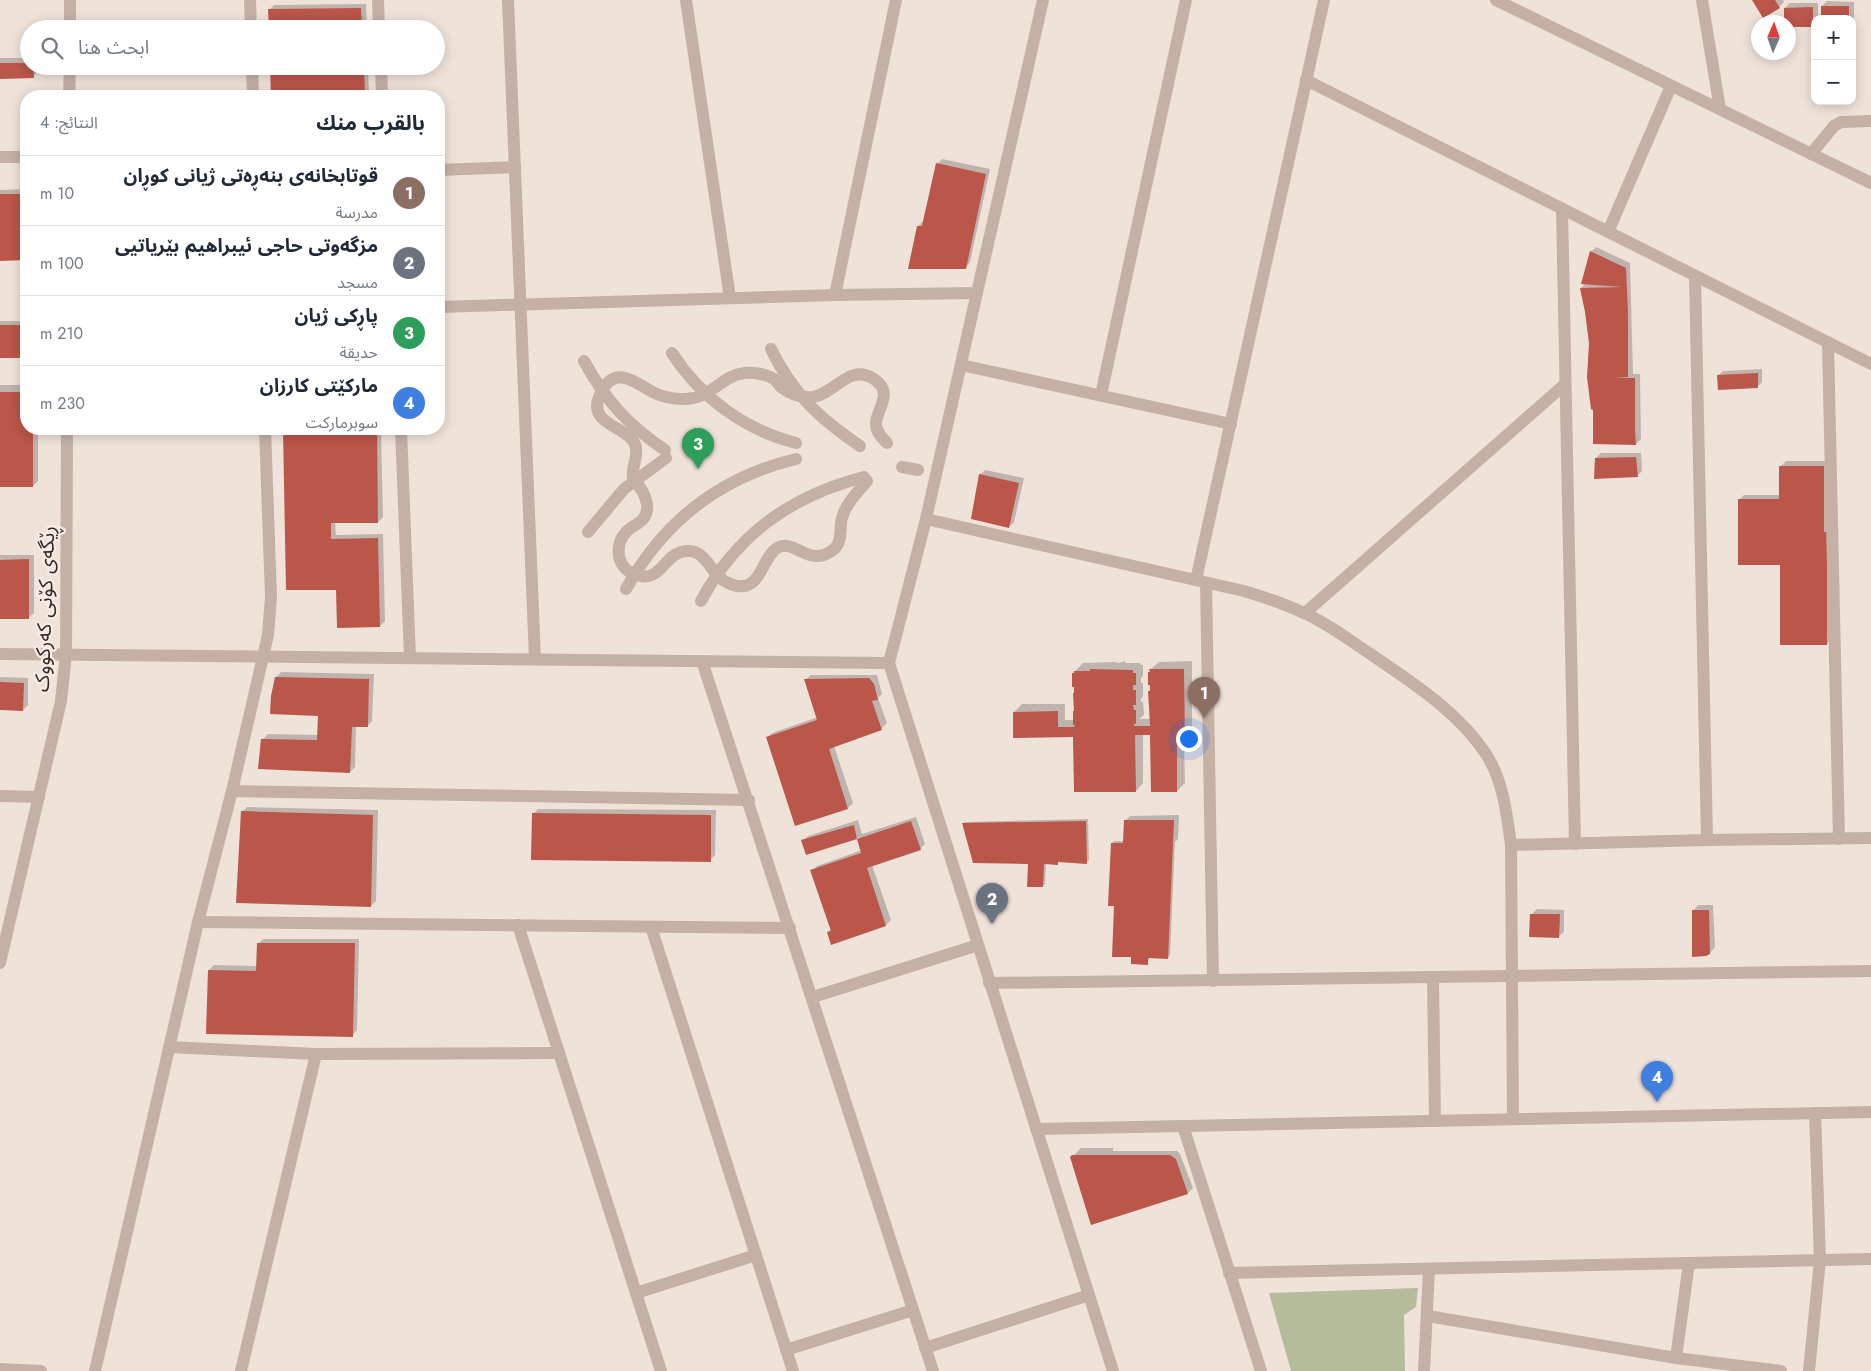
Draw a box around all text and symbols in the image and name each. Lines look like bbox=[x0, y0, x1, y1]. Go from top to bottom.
north arrow bbox=[1751, 15, 1796, 60]
map controls bbox=[1811, 15, 1856, 105]
button: + bbox=[1811, 15, 1856, 60]
search box bbox=[20, 20, 445, 75]
icon: search bbox=[38, 34, 66, 62]
text: ابحث هنا bbox=[78, 34, 149, 61]
button: − bbox=[1811, 60, 1856, 105]
text: بالقرب منك bbox=[316, 108, 425, 138]
text: النتائج: 4 bbox=[40, 111, 98, 134]
text: قوتابخانەی بنەڕەتی ژیانی کوڕان bbox=[124, 162, 378, 189]
text: 10 m bbox=[40, 182, 74, 205]
text: 1 bbox=[405, 182, 413, 205]
text: مدرسة bbox=[335, 201, 378, 224]
text: مزگەوتی حاجی ئیبراهیم بێریاتیی bbox=[115, 232, 378, 259]
text: 100 m bbox=[40, 252, 84, 275]
text: 2 bbox=[404, 252, 414, 275]
text: مسجد bbox=[337, 271, 378, 294]
text: پاڕکی ژیان bbox=[294, 302, 378, 329]
text: 210 m bbox=[40, 322, 83, 345]
text: 3 bbox=[404, 322, 414, 345]
text: حديقة bbox=[340, 341, 378, 364]
text: مارکێتی کارزان bbox=[260, 372, 378, 399]
text: 230 m bbox=[40, 392, 85, 415]
text: 4 bbox=[403, 392, 415, 415]
text: سوبرماركت bbox=[306, 411, 378, 434]
pin: 3 bbox=[682, 428, 714, 469]
street label: ڕێگەی کۆنی کەرکووک bbox=[28, 525, 65, 693]
pin: 1 bbox=[1188, 677, 1220, 718]
your location bbox=[1176, 726, 1202, 752]
pin: 2 bbox=[976, 883, 1008, 924]
pin: 4 bbox=[1641, 1061, 1673, 1102]

